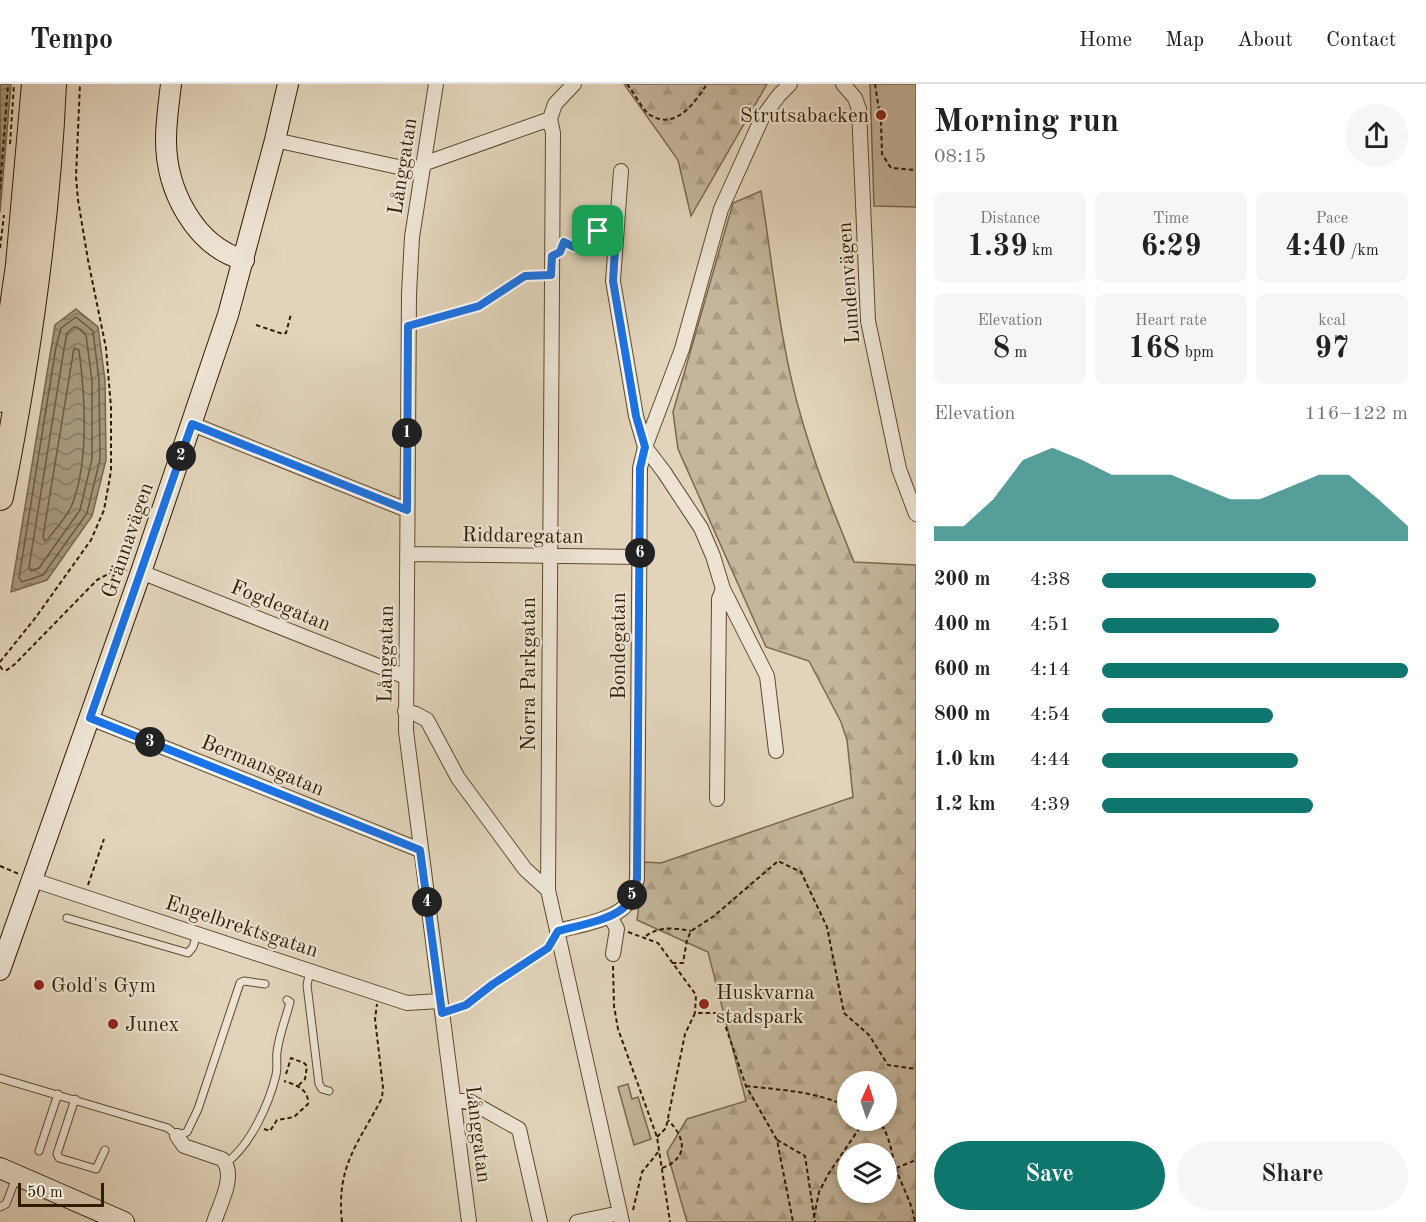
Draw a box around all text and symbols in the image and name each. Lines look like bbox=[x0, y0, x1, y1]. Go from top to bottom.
text: Tempo bbox=[30, 27, 113, 55]
text: Home bbox=[1079, 30, 1132, 51]
text: Map bbox=[1165, 30, 1204, 51]
text: About bbox=[1237, 30, 1293, 51]
text: Contact bbox=[1326, 30, 1396, 51]
button: share bbox=[1345, 104, 1408, 167]
place label: Strutsabacken bbox=[740, 106, 869, 127]
text: Morning run bbox=[934, 106, 1119, 139]
marker: Strutsabacken bbox=[874, 108, 888, 122]
street label: Långgatan bbox=[385, 116, 422, 216]
text: 08:15 bbox=[934, 147, 986, 167]
pin bbox=[572, 205, 623, 256]
text: Distance bbox=[980, 211, 1040, 227]
text: Time bbox=[1153, 211, 1189, 227]
text: Pace bbox=[1316, 211, 1348, 227]
icon: arrive bbox=[581, 214, 614, 247]
street label: Lundenvägen bbox=[835, 221, 864, 345]
text: 1.39 bbox=[967, 232, 1028, 262]
text: 6:29 bbox=[1141, 232, 1201, 262]
text: 4:40 bbox=[1285, 232, 1346, 262]
text: km bbox=[1028, 243, 1053, 259]
text: /km bbox=[1346, 243, 1379, 259]
text: Elevation bbox=[977, 313, 1043, 329]
text: Heart rate bbox=[1135, 313, 1207, 329]
text: kcal bbox=[1318, 313, 1346, 329]
text: 8 bbox=[993, 334, 1010, 364]
text: 168 bbox=[1128, 334, 1180, 364]
text: 97 bbox=[1315, 334, 1349, 364]
text: m bbox=[1010, 345, 1027, 361]
text: bpm bbox=[1180, 345, 1214, 361]
text: Elevation bbox=[934, 404, 1015, 424]
text: 116–122 m bbox=[1305, 404, 1408, 424]
pin: 1 bbox=[392, 418, 422, 448]
text: 1 bbox=[402, 425, 412, 441]
pin: 2 bbox=[166, 441, 196, 471]
text: 2 bbox=[176, 448, 186, 464]
street label: Grännavägen bbox=[99, 480, 158, 601]
street label: Riddaregatan bbox=[462, 525, 584, 548]
pin: 6 bbox=[625, 538, 655, 568]
text: 6 bbox=[635, 545, 645, 561]
text: 200 m bbox=[934, 570, 990, 590]
text: 4:38 bbox=[1030, 570, 1070, 590]
street label: Fogdegatan bbox=[227, 577, 333, 636]
street label: Bondegatan bbox=[609, 592, 630, 700]
street label: Norra Parkgatan bbox=[519, 597, 540, 751]
street label: Långgatan bbox=[375, 605, 398, 703]
text: 400 m bbox=[934, 615, 990, 635]
text: 4:51 bbox=[1030, 615, 1070, 635]
text: 600 m bbox=[934, 660, 990, 680]
text: 4:14 bbox=[1030, 660, 1070, 680]
text: 800 m bbox=[934, 705, 990, 725]
text: 4:54 bbox=[1030, 705, 1070, 725]
pin: 3 bbox=[135, 727, 165, 757]
street label: Bermansgatan bbox=[198, 732, 327, 801]
text: 3 bbox=[145, 734, 155, 750]
text: 1.0 km bbox=[934, 750, 996, 770]
text: 4:44 bbox=[1030, 750, 1070, 770]
text: 1.2 km bbox=[934, 795, 996, 815]
text: 4:39 bbox=[1030, 795, 1070, 815]
pin: 5 bbox=[617, 880, 647, 910]
pin: 4 bbox=[412, 887, 442, 917]
text: 5 bbox=[627, 887, 637, 903]
street label: Engelbrektsgatan bbox=[162, 893, 321, 962]
text: 4 bbox=[422, 894, 432, 910]
place label: Gold's Gym bbox=[51, 976, 156, 997]
marker: Gold's Gym bbox=[32, 978, 46, 992]
place label: Huskvarna stadspark bbox=[716, 983, 815, 1028]
marker: Huskvarna stadspark bbox=[697, 997, 711, 1011]
place label: Junex bbox=[125, 1015, 180, 1036]
marker: Junex bbox=[106, 1017, 120, 1031]
north arrow bbox=[837, 1071, 897, 1131]
map controls bbox=[837, 1071, 897, 1203]
street label: Långgatan bbox=[461, 1084, 494, 1184]
button: Save bbox=[934, 1141, 1165, 1210]
button: Share bbox=[1177, 1141, 1408, 1210]
button: layers bbox=[837, 1143, 897, 1203]
scale bar bbox=[18, 1180, 104, 1208]
text: 50 m bbox=[27, 1185, 63, 1201]

